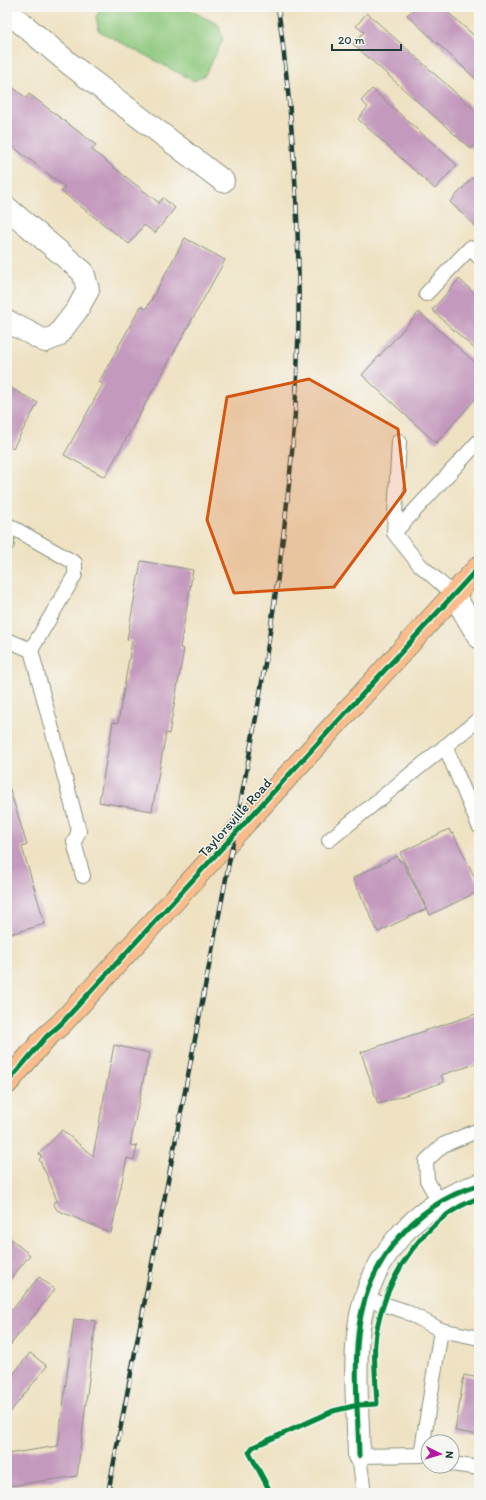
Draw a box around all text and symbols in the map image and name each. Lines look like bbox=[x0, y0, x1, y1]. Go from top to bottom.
scale bar bbox=[332, 26, 401, 52]
text: 20 m bbox=[338, 33, 365, 47]
street label: Taylorsville Road bbox=[195, 774, 276, 861]
north arrow bbox=[420, 1434, 460, 1474]
text: N bbox=[443, 1451, 456, 1459]

